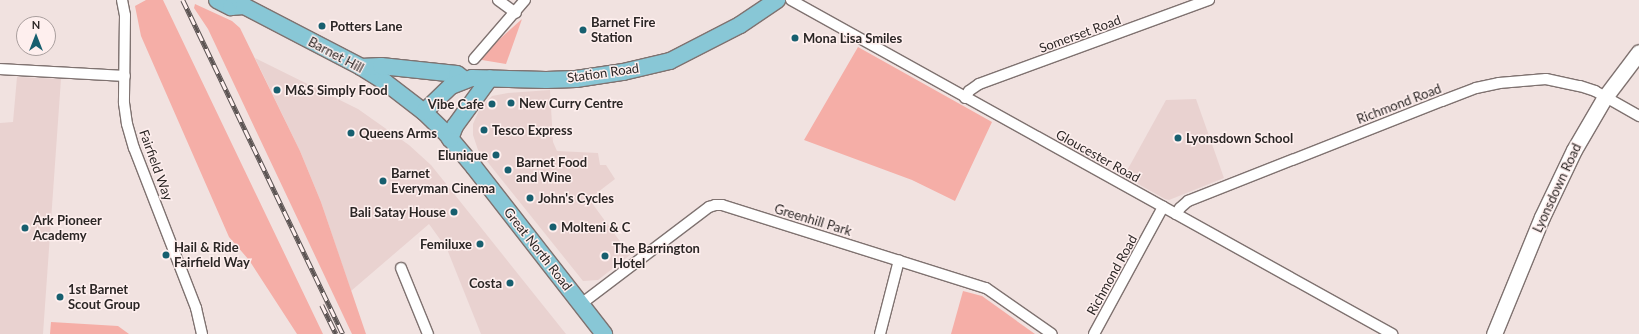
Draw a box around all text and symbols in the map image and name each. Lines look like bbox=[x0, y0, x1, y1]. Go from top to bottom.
street label: Somerset Road bbox=[1037, 12, 1123, 56]
place label: Barnet Fire Station bbox=[591, 15, 655, 46]
north arrow bbox=[16, 16, 56, 56]
text: N bbox=[32, 18, 40, 31]
place label: Potters Lane bbox=[330, 18, 402, 34]
marker: Potters Lane bbox=[317, 21, 327, 31]
marker: Barnet Fire Station bbox=[578, 25, 588, 35]
place label: Mona Lisa Smiles bbox=[803, 30, 902, 46]
marker: Mona Lisa Smiles bbox=[790, 33, 800, 43]
street label: Barnet Hill bbox=[306, 34, 366, 76]
street label: Station Road bbox=[566, 60, 640, 86]
street label: Richmond Road bbox=[1354, 81, 1444, 127]
place label: M&S Simply Food bbox=[285, 82, 388, 98]
marker: M&S Simply Food bbox=[272, 85, 282, 95]
place label: New Curry Centre bbox=[519, 95, 624, 111]
place label: Vibe Cafe bbox=[428, 96, 484, 112]
marker: New Curry Centre bbox=[506, 98, 516, 108]
marker: Vibe Cafe bbox=[487, 99, 497, 109]
place label: Tesco Express bbox=[492, 122, 572, 138]
place label: Queens Arms bbox=[359, 125, 437, 141]
marker: Tesco Express bbox=[479, 125, 489, 135]
street label: Gloucester Road bbox=[1053, 126, 1143, 186]
street label: Fairfield Way bbox=[136, 127, 176, 203]
marker: Queens Arms bbox=[346, 128, 356, 138]
place label: Lyonsdown School bbox=[1186, 130, 1293, 146]
marker: Lyonsdown School bbox=[1173, 133, 1183, 143]
street label: Lyonsdown Road bbox=[1530, 141, 1584, 235]
place label: Elunique bbox=[438, 147, 488, 163]
marker: Elunique bbox=[491, 150, 501, 160]
place label: Barnet Food and Wine bbox=[516, 155, 587, 186]
marker: Barnet Food and Wine bbox=[503, 165, 513, 175]
place label: Barnet Everyman Cinema bbox=[391, 166, 495, 197]
marker: Barnet Everyman Cinema bbox=[378, 176, 388, 186]
place label: John's Cycles bbox=[538, 190, 614, 206]
marker: John's Cycles bbox=[525, 193, 535, 203]
street label: Greenhill Park bbox=[772, 201, 854, 239]
place label: Bali Satay House bbox=[349, 204, 446, 220]
street label: Great North Road bbox=[501, 204, 575, 294]
marker: Bali Satay House bbox=[449, 207, 459, 217]
place label: Ark Pioneer Academy bbox=[33, 213, 102, 244]
place label: Molteni & C bbox=[561, 219, 630, 235]
marker: Molteni & C bbox=[548, 222, 558, 232]
marker: Ark Pioneer Academy bbox=[20, 223, 30, 233]
street label: Richmond Road bbox=[1084, 232, 1140, 318]
place label: Femiluxe bbox=[420, 236, 472, 252]
marker: Femiluxe bbox=[475, 239, 485, 249]
place label: Hail & Ride Fairfield Way bbox=[174, 240, 250, 271]
place label: The Barrington Hotel bbox=[613, 241, 700, 272]
marker: Hail & Ride Fairfield Way bbox=[161, 250, 171, 260]
marker: The Barrington Hotel bbox=[600, 251, 610, 261]
place label: Costa bbox=[469, 275, 502, 291]
marker: Costa bbox=[505, 278, 515, 288]
place label: 1st Barnet Scout Group bbox=[68, 282, 140, 313]
marker: 1st Barnet Scout Group bbox=[55, 292, 65, 302]

